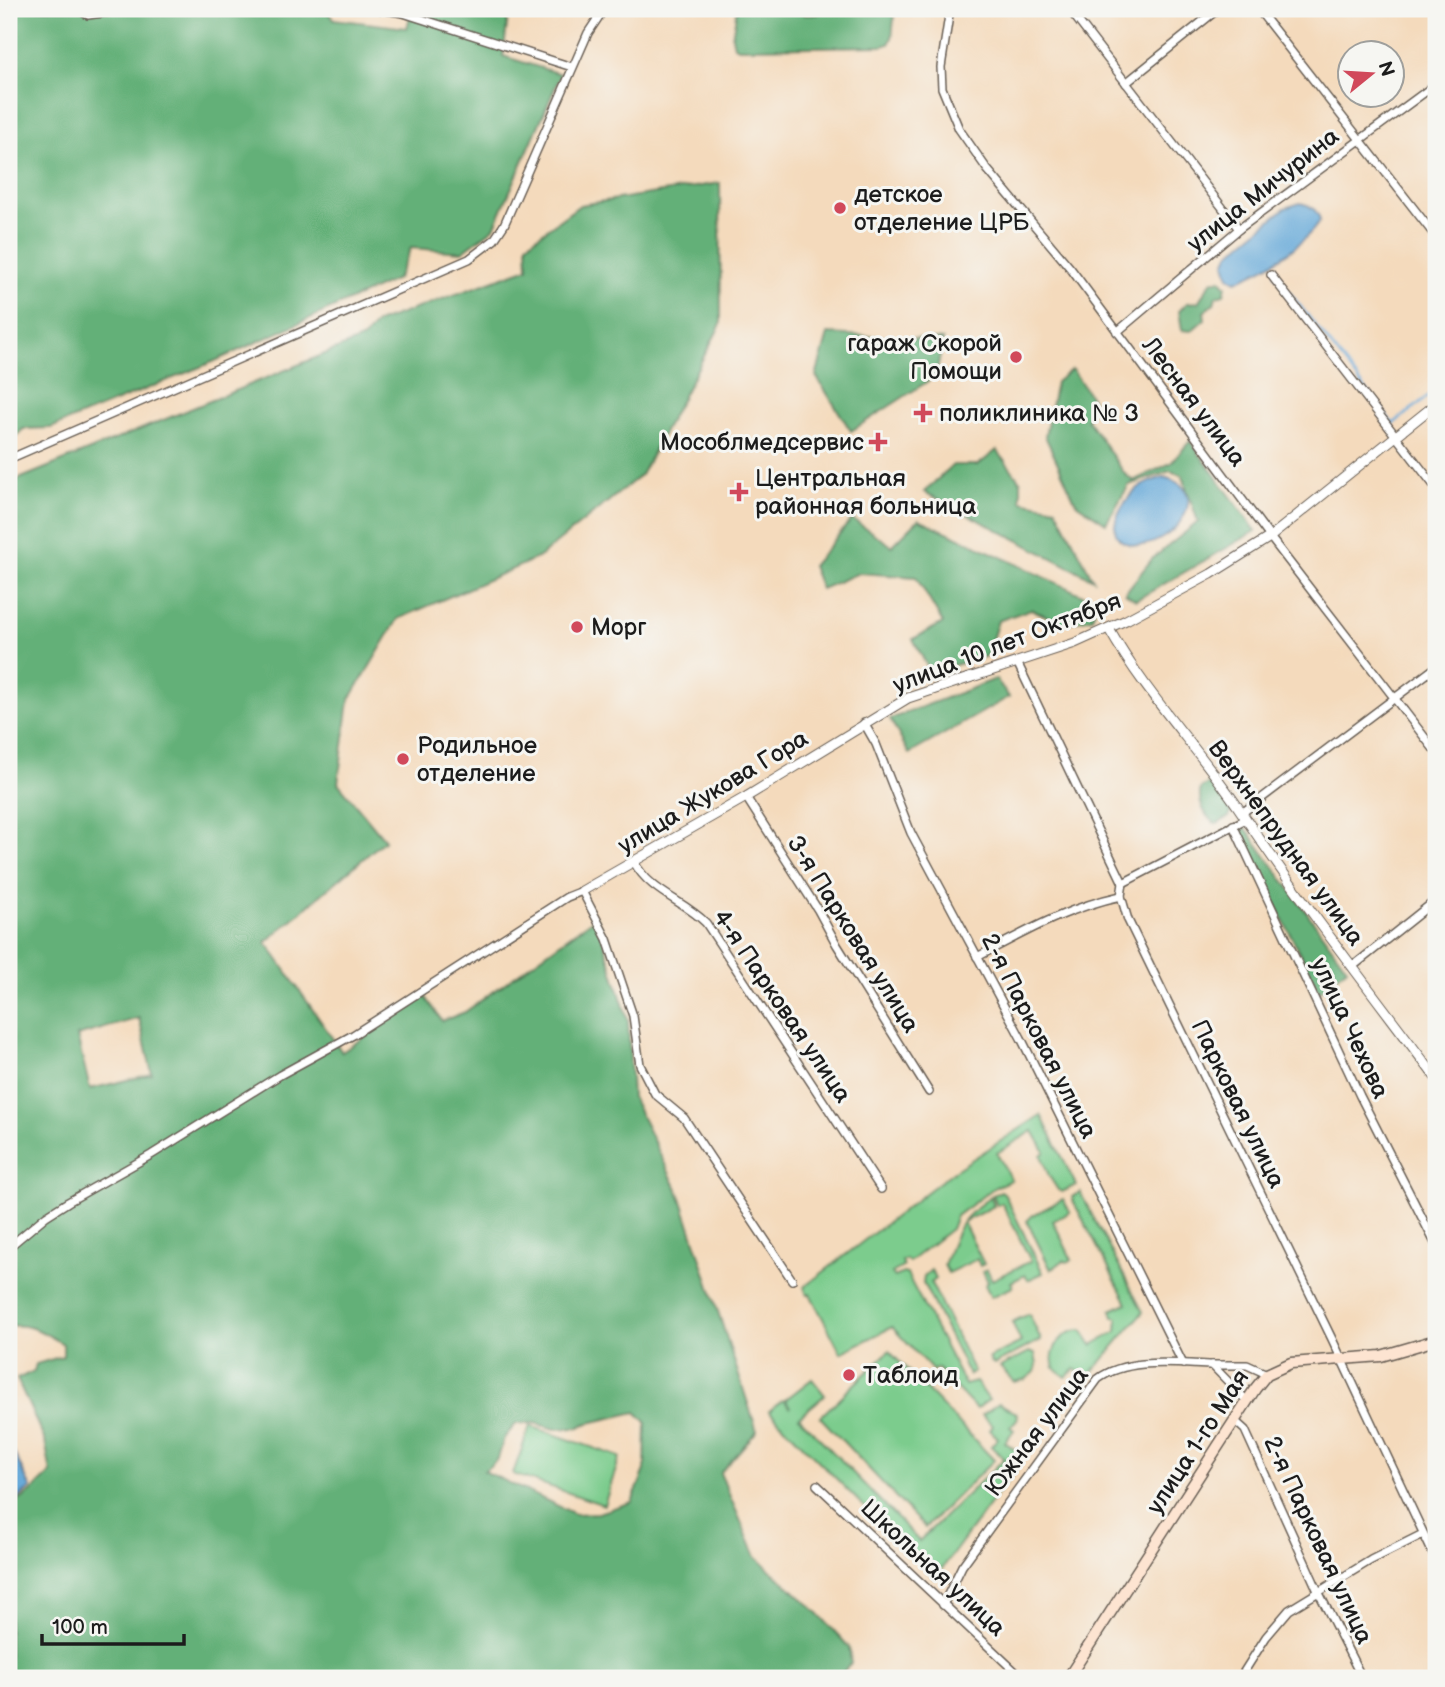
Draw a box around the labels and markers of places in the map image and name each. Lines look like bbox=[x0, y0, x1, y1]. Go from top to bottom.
place label: детское отделение ЦРБ bbox=[854, 180, 1030, 237]
marker: детское отделение ЦРБ bbox=[832, 200, 848, 216]
place label: гараж Скорой Помощи bbox=[847, 329, 1002, 386]
marker: гараж Скорой Помощи bbox=[1008, 349, 1024, 365]
place label: поликлиника № 3 bbox=[939, 399, 1139, 428]
marker: поликлиника № 3 bbox=[913, 403, 933, 423]
place label: Мособлмедсервис bbox=[660, 428, 864, 457]
marker: Мособлмедсервис bbox=[870, 434, 886, 450]
place label: Центральная районная больница bbox=[755, 464, 976, 521]
marker: Центральная районная больница bbox=[729, 482, 749, 502]
place label: Морг bbox=[591, 613, 647, 642]
marker: Морг bbox=[569, 619, 585, 635]
place label: Родильное отделение bbox=[417, 731, 537, 788]
marker: Родильное отделение bbox=[395, 751, 411, 767]
place label: Таблоид bbox=[863, 1361, 959, 1390]
marker: Таблоид bbox=[841, 1367, 857, 1383]

